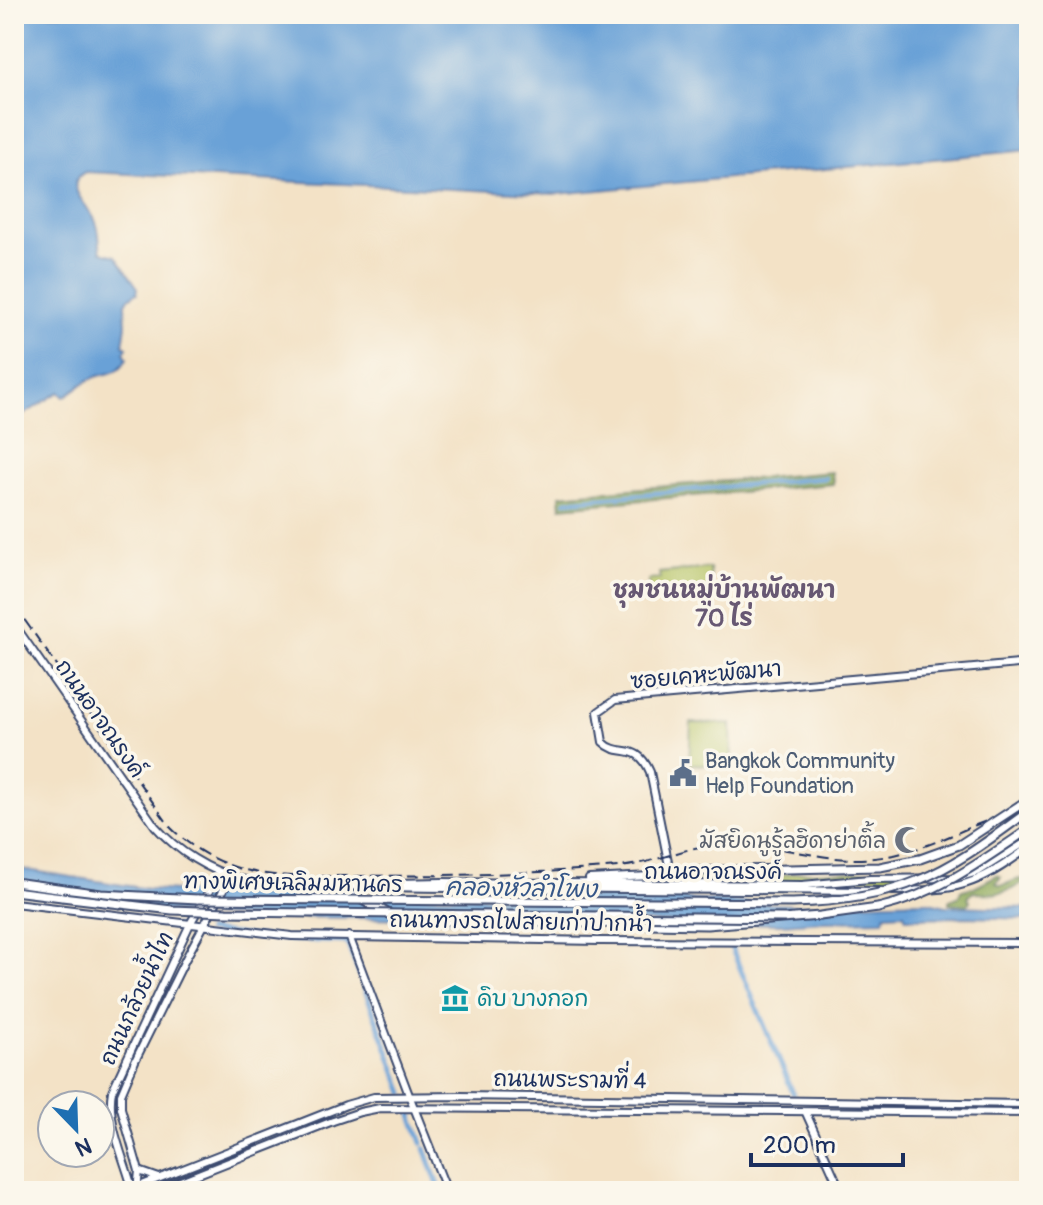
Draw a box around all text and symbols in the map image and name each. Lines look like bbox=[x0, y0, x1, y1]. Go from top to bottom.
district label: ชุมชนหมู่บ้านพัฒนา 70 ไร่ bbox=[613, 573, 835, 633]
street label: ถนนอาจณรงค์ bbox=[49, 653, 152, 783]
street label: ซอยเคหะพัฒนา bbox=[629, 654, 783, 696]
place label: Bangkok Community Help Foundation bbox=[705, 747, 895, 800]
public building icon: Bangkok Community Help Foundation bbox=[668, 758, 698, 788]
place label: มัสยิดนูรู้ลฮิดาย่าติ้ล bbox=[699, 820, 886, 857]
mosque icon: มัสยิดนูรู้ลฮิดาย่าติ้ล bbox=[893, 825, 923, 855]
street label: ถนนอาจณรงค์ bbox=[644, 857, 782, 886]
street label: ทางพิเศษเฉลิมมหานคร bbox=[183, 867, 403, 899]
water label: คลองหัวลำโพง bbox=[445, 871, 600, 904]
street label: ถนนทางรถไฟสายเก่าปากน้ำ bbox=[389, 898, 653, 938]
street label: ถนนกล้วยน้ำไท bbox=[86, 924, 180, 1070]
museum icon: ดิบ บางกอก bbox=[440, 983, 470, 1013]
place label: ดิบ บางกอก bbox=[477, 985, 588, 1013]
street label: ถนนพระรามที่ 4 bbox=[493, 1058, 647, 1095]
north arrow bbox=[36, 1089, 116, 1169]
scale bar bbox=[751, 1117, 903, 1167]
text: N bbox=[71, 1131, 96, 1162]
text: 200 m bbox=[763, 1131, 836, 1160]

